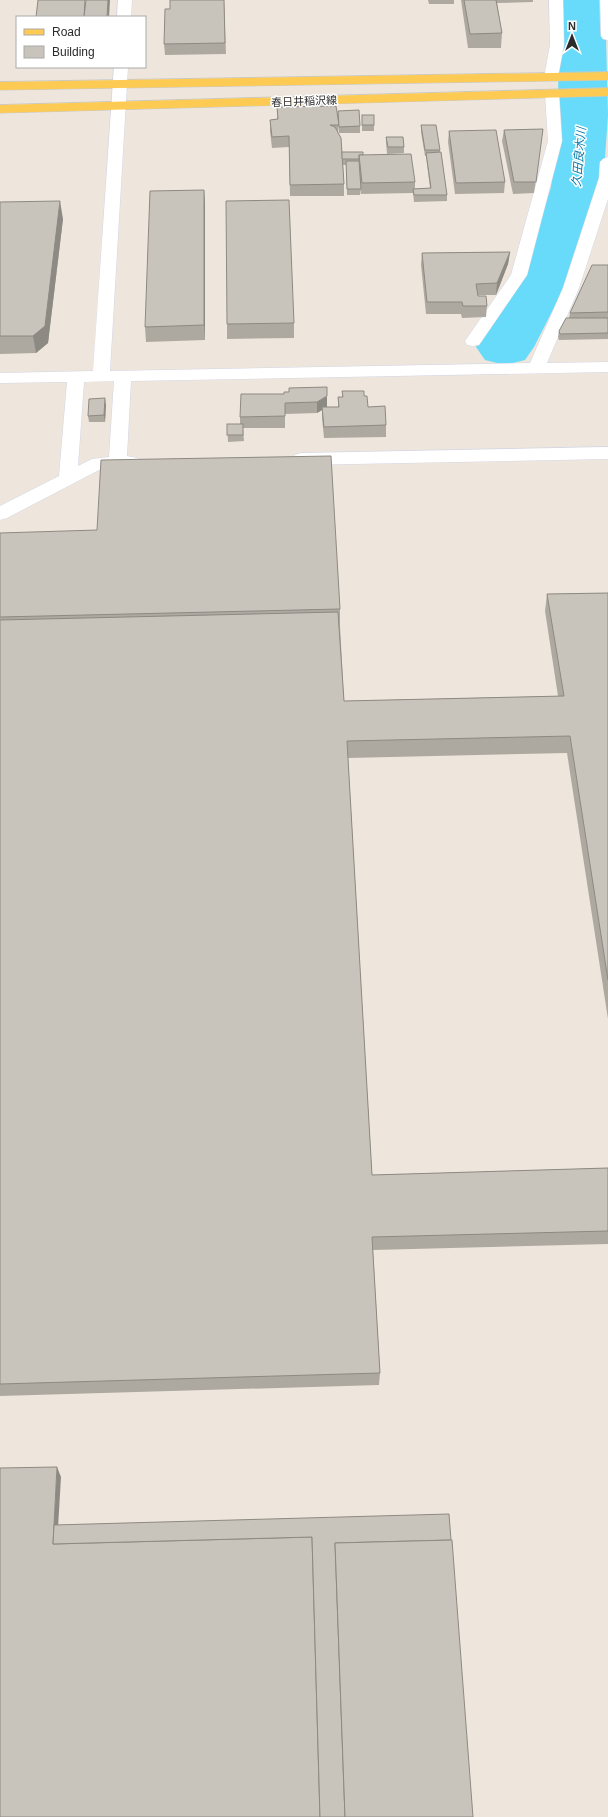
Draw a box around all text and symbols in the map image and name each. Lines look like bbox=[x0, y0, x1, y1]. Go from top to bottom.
legend bbox=[16, 16, 146, 68]
north arrow bbox=[552, 16, 592, 56]
text: N bbox=[568, 20, 576, 32]
text: Road bbox=[52, 25, 81, 39]
text: Building bbox=[52, 45, 95, 59]
street label: 春日井稲沢線 bbox=[271, 94, 337, 108]
water label: 久田良木川 bbox=[569, 125, 589, 188]

